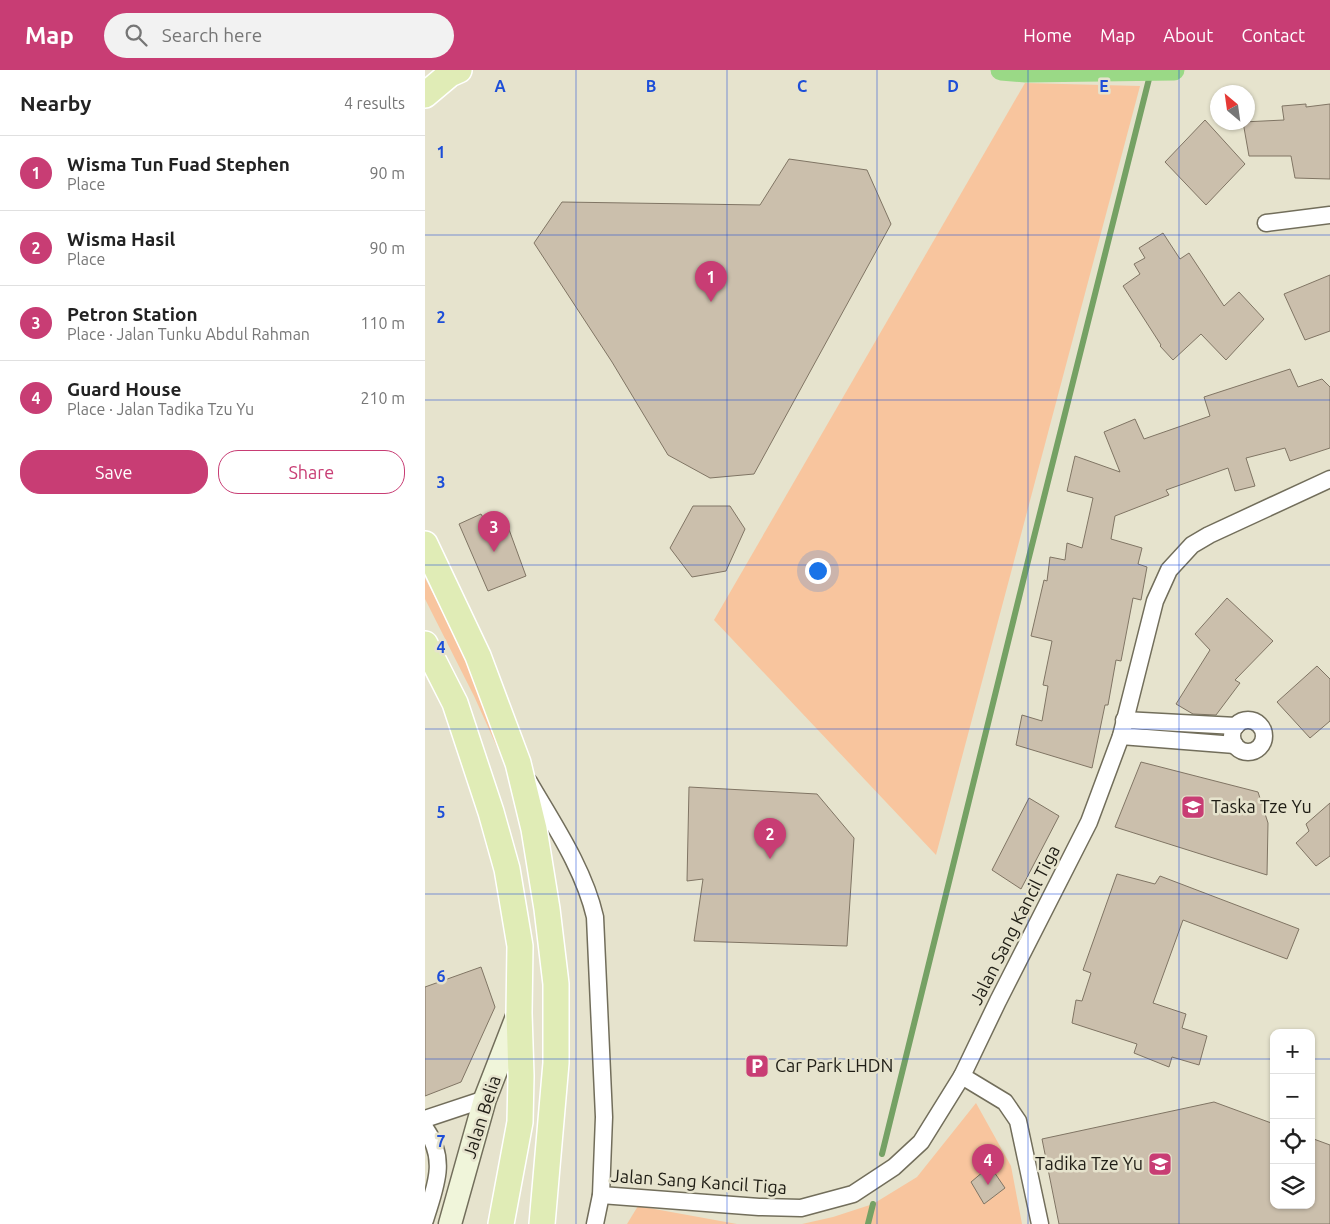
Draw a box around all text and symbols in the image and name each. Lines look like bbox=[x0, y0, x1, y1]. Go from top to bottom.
search box bbox=[104, 13, 454, 58]
icon: search bbox=[122, 21, 150, 49]
text: Map bbox=[25, 22, 74, 49]
text: Search here bbox=[162, 24, 262, 46]
text: Home bbox=[1023, 25, 1072, 45]
text: Map bbox=[1100, 25, 1135, 45]
text: About bbox=[1163, 25, 1213, 45]
text: Contact bbox=[1241, 25, 1305, 45]
text: A bbox=[494, 77, 506, 95]
text: B bbox=[646, 77, 656, 95]
text: C bbox=[797, 77, 807, 95]
text: D bbox=[947, 77, 959, 95]
text: E bbox=[1099, 77, 1109, 95]
north arrow bbox=[1210, 85, 1255, 130]
text: Nearby bbox=[20, 91, 91, 115]
text: 4 results bbox=[344, 94, 405, 112]
text: 1 bbox=[436, 143, 446, 161]
text: Wisma Tun Fuad Stephen bbox=[67, 153, 290, 175]
text: 1 bbox=[31, 164, 41, 182]
text: 90 m bbox=[369, 164, 405, 182]
text: Place bbox=[67, 175, 105, 193]
text: Wisma Hasil bbox=[67, 228, 175, 250]
text: 2 bbox=[31, 239, 41, 257]
text: 90 m bbox=[369, 239, 405, 257]
text: Place bbox=[67, 250, 105, 268]
pin: 1 bbox=[695, 261, 727, 302]
text: Petron Station bbox=[67, 303, 198, 325]
text: 2 bbox=[436, 308, 446, 326]
text: 3 bbox=[31, 314, 41, 332]
text: 110 m bbox=[360, 314, 405, 332]
text: Place · Jalan Tunku Abdul Rahman bbox=[67, 325, 310, 343]
text: Guard House bbox=[67, 378, 181, 400]
text: 4 bbox=[31, 389, 41, 407]
text: 210 m bbox=[360, 389, 405, 407]
text: Place · Jalan Tadika Tzu Yu bbox=[67, 400, 254, 418]
button: Save bbox=[20, 450, 208, 494]
button: Share bbox=[218, 450, 405, 494]
text: 3 bbox=[436, 473, 446, 491]
pin: 3 bbox=[478, 511, 510, 552]
your location bbox=[805, 558, 831, 584]
text: 4 bbox=[436, 638, 446, 656]
school or university icon: Taska Tze Yu bbox=[1180, 794, 1206, 820]
place label: Taska Tze Yu bbox=[1211, 796, 1312, 816]
text: 5 bbox=[436, 803, 446, 821]
pin: 2 bbox=[754, 818, 786, 859]
street label: Jalan Sang Kancil Tiga bbox=[965, 841, 1063, 1008]
text: 6 bbox=[436, 967, 446, 985]
map controls bbox=[1270, 1029, 1315, 1209]
button: + bbox=[1270, 1029, 1315, 1074]
parking icon: Car Park LHDN bbox=[744, 1053, 770, 1079]
place label: Car Park LHDN bbox=[775, 1055, 893, 1075]
street label: Jalan Belia bbox=[458, 1073, 504, 1161]
button: − bbox=[1270, 1074, 1315, 1119]
button: locate bbox=[1270, 1119, 1315, 1164]
text: 7 bbox=[436, 1132, 446, 1150]
pin: 4 bbox=[972, 1144, 1004, 1185]
school or university icon: Tadika Tze Yu bbox=[1147, 1151, 1173, 1177]
place label: Tadika Tze Yu bbox=[1035, 1153, 1143, 1173]
button: layers bbox=[1270, 1164, 1315, 1209]
street label: Jalan Sang Kancil Tiga bbox=[610, 1165, 788, 1197]

